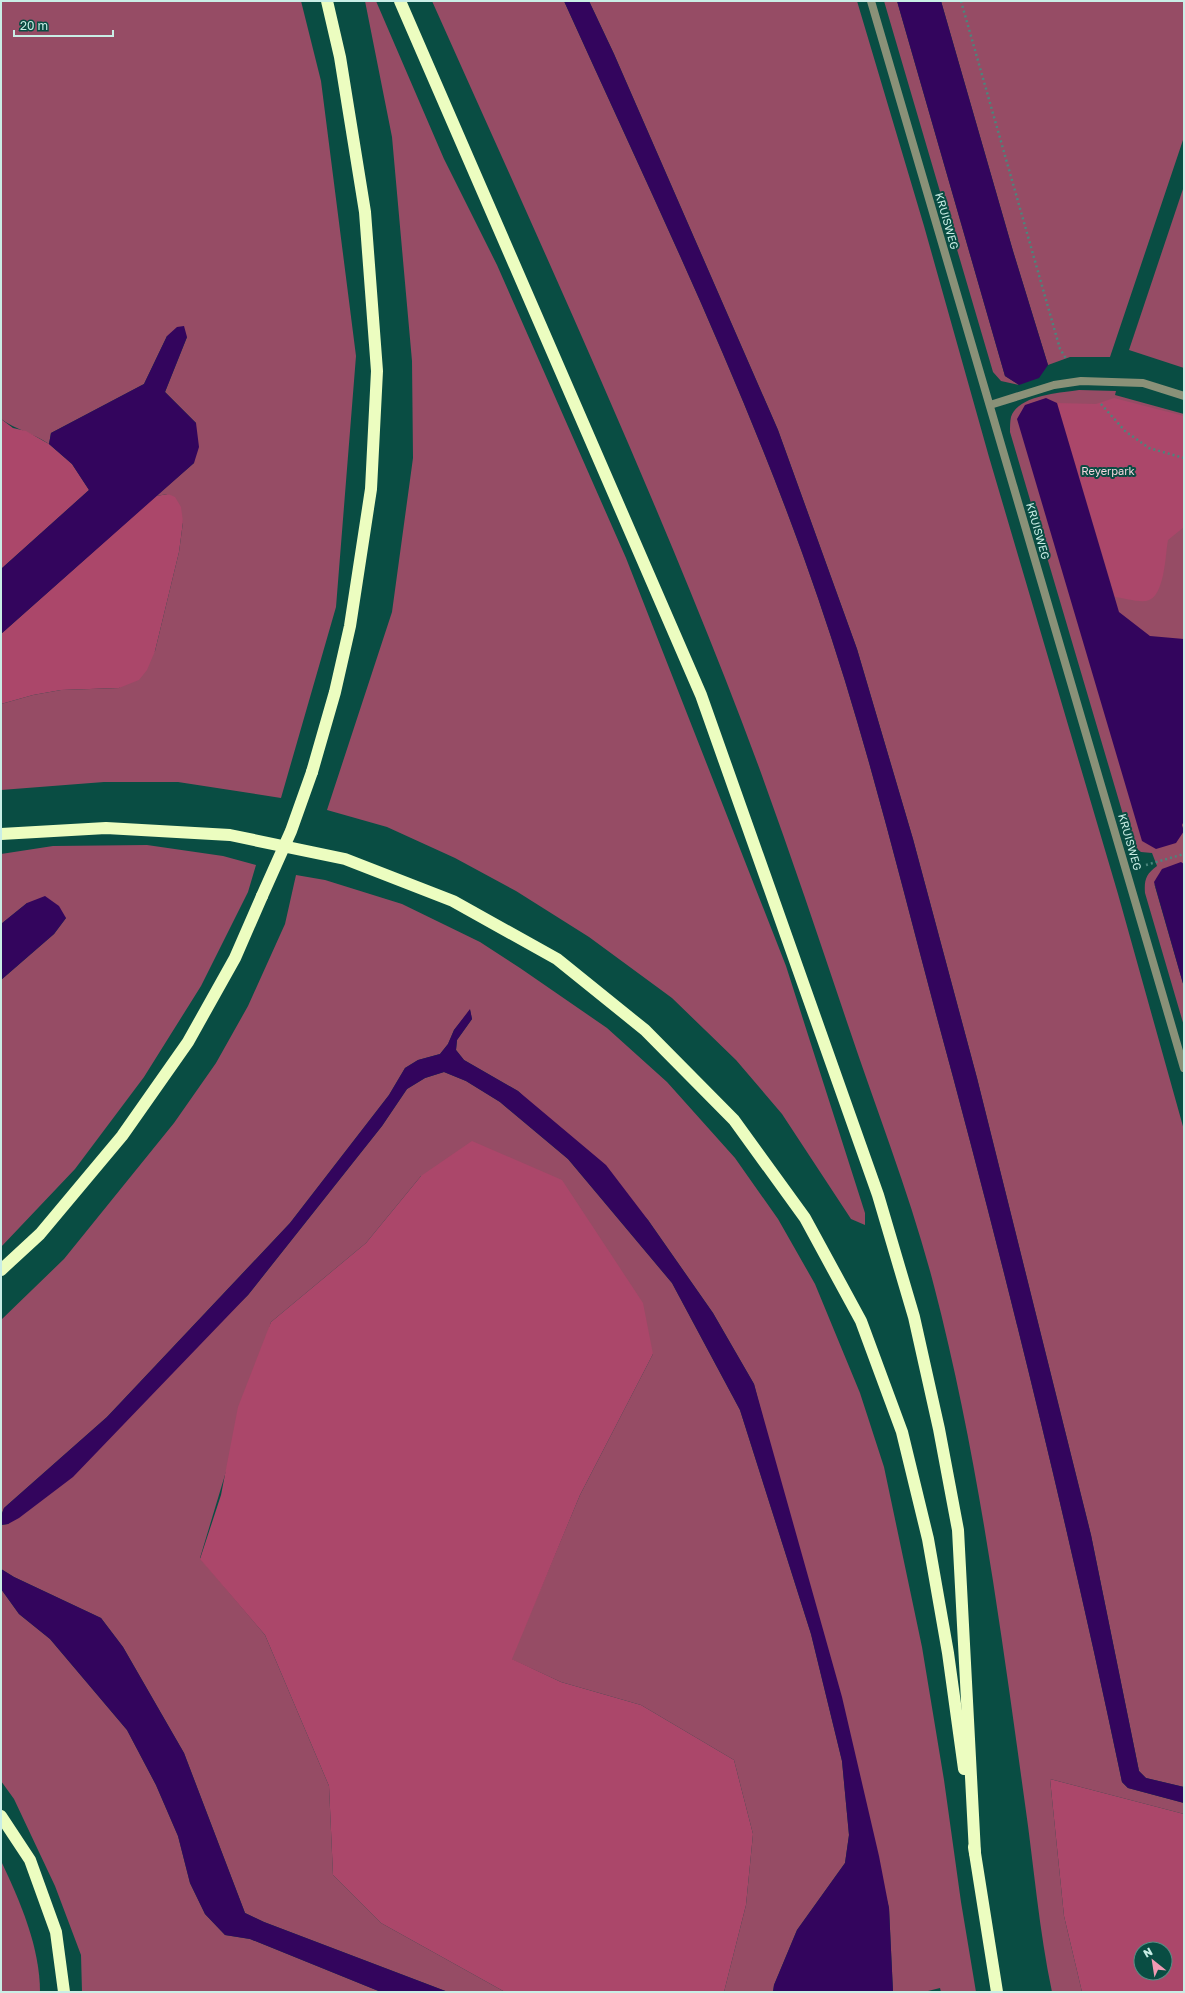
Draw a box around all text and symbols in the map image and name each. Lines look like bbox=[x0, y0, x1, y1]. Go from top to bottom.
scale bar bbox=[14, 12, 113, 38]
text: 20 m bbox=[20, 18, 48, 33]
street label: KRUISWEG bbox=[933, 191, 962, 251]
park label: Reyerpark bbox=[1081, 464, 1135, 477]
street label: KRUISWEG bbox=[1024, 501, 1053, 561]
street label: KRUISWEG bbox=[1116, 812, 1145, 872]
north arrow bbox=[1133, 1941, 1173, 1981]
text: N bbox=[1141, 1944, 1155, 1960]

